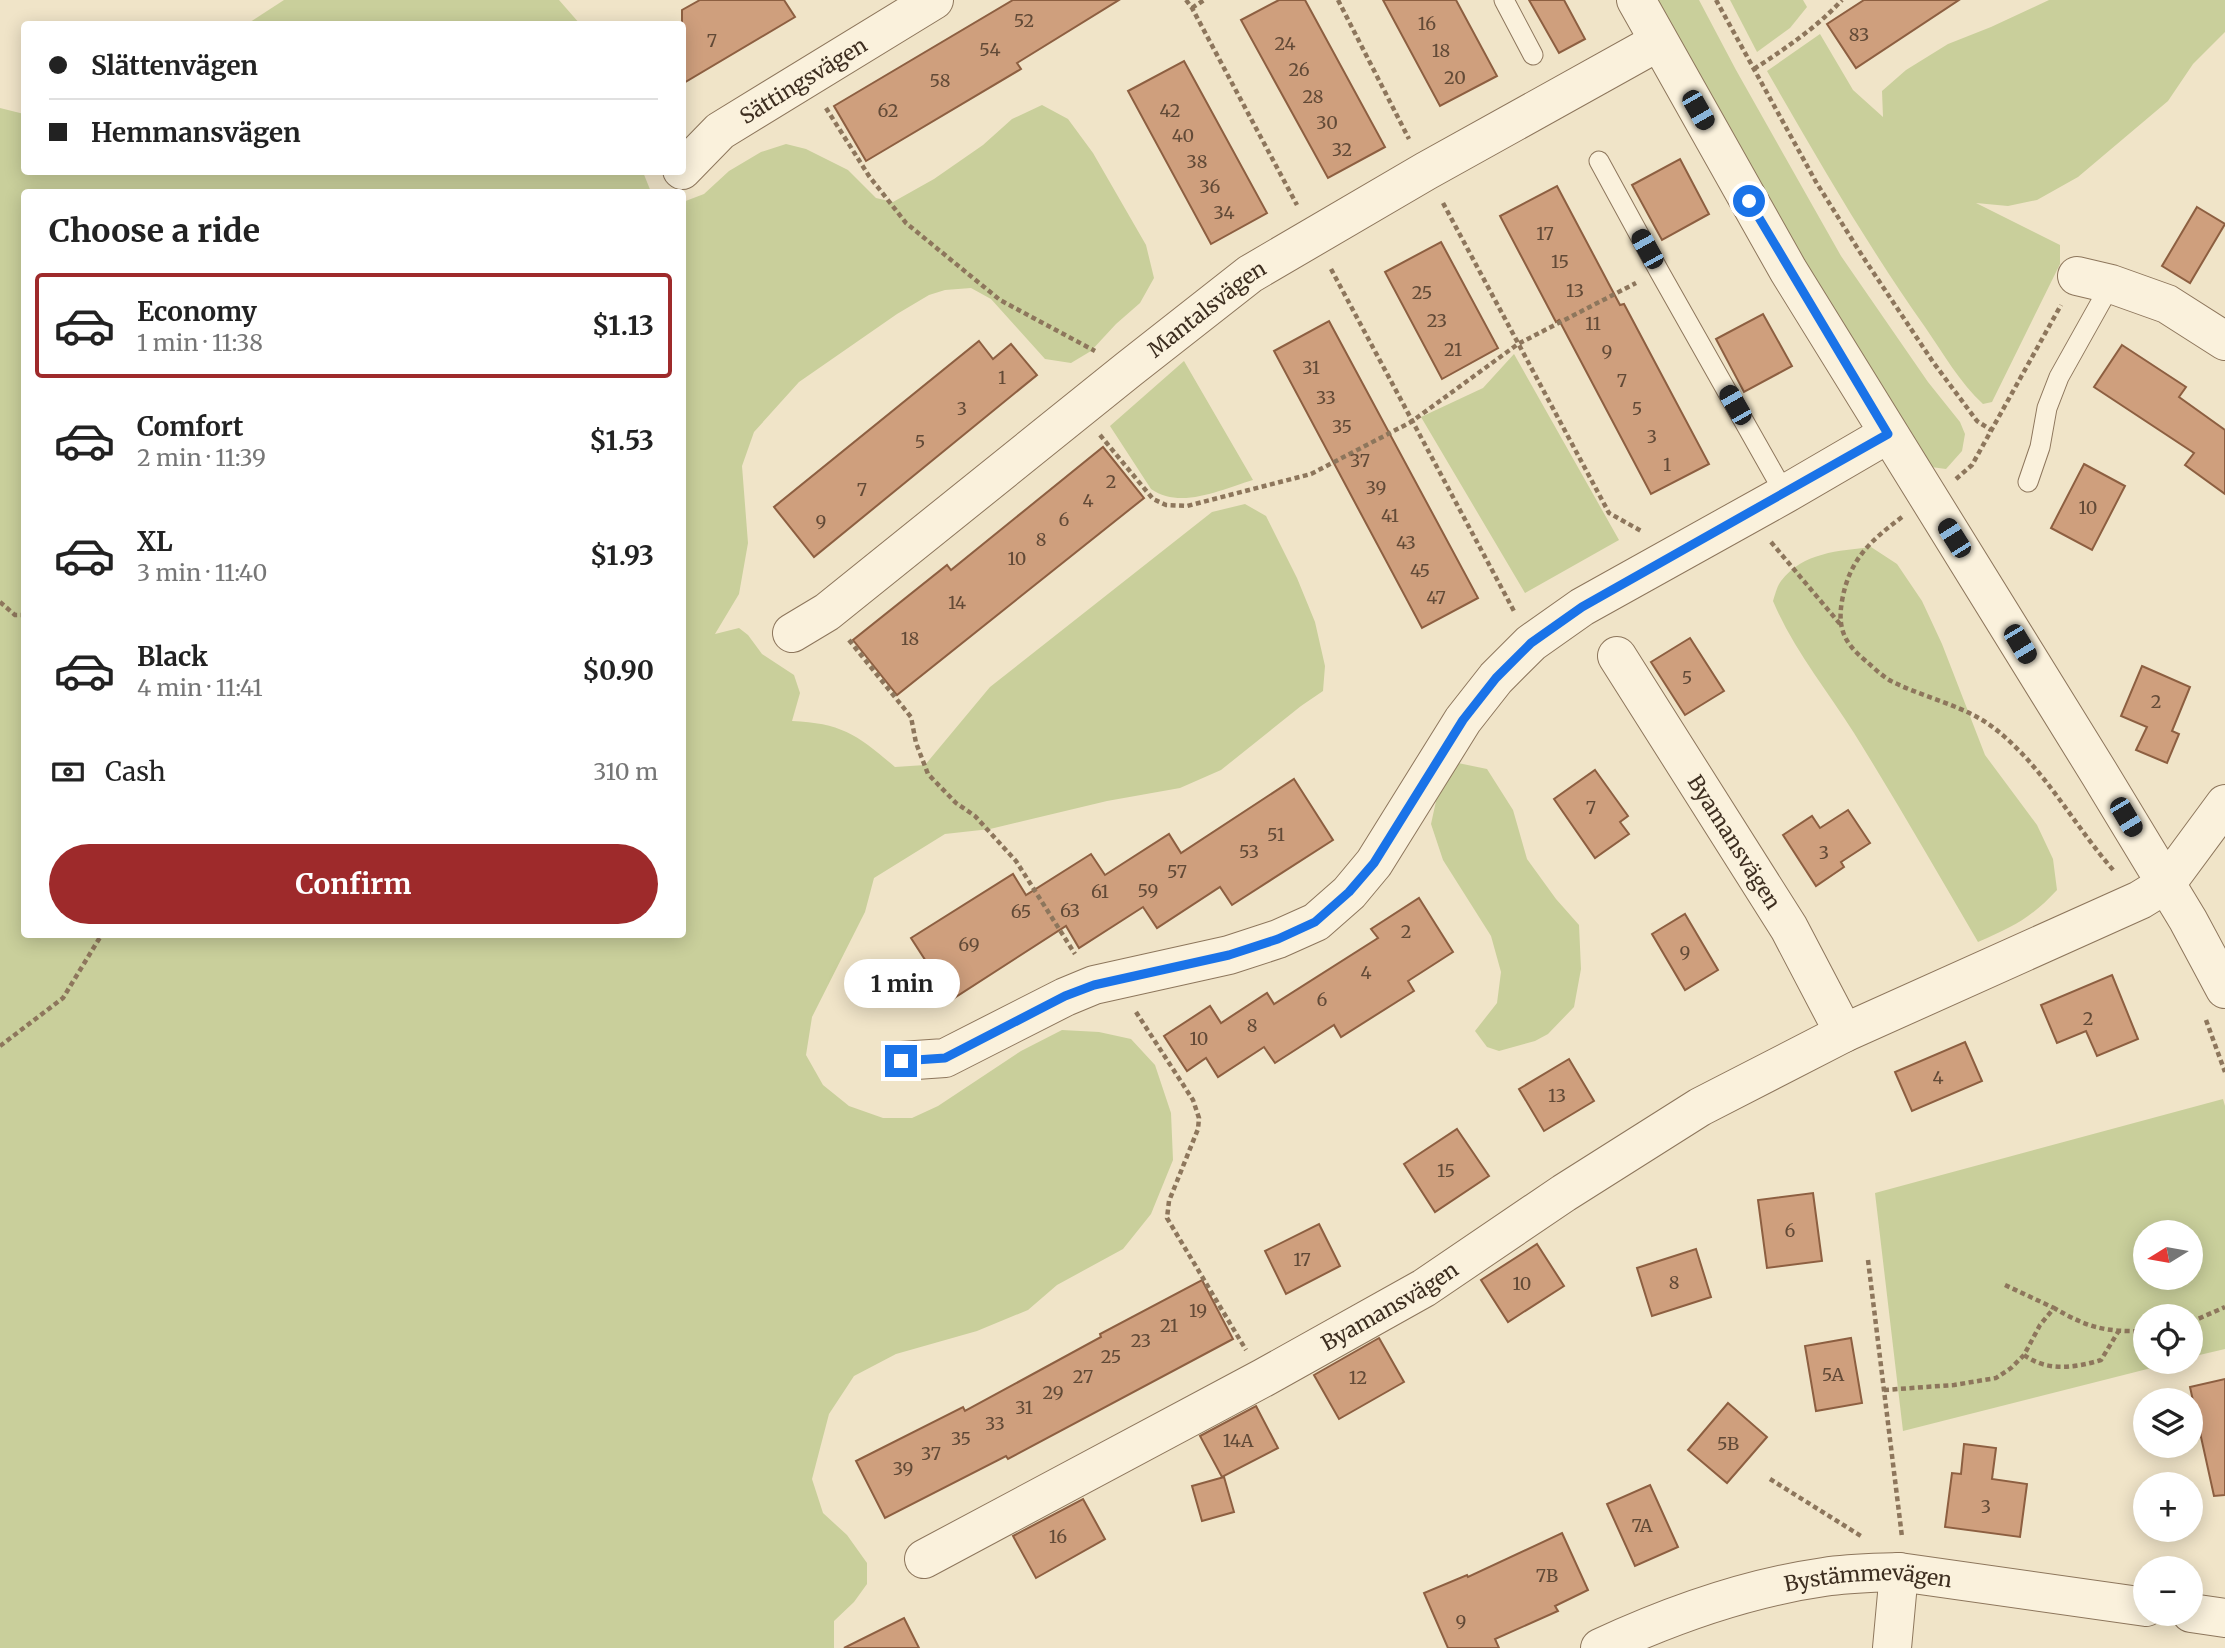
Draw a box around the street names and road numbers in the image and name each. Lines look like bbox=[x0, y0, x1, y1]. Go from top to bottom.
street label: Sättingsvägen bbox=[735, 31, 872, 129]
street label: Mantalsvägen bbox=[1142, 254, 1271, 363]
street label: Byamansvägen bbox=[1682, 770, 1787, 914]
street label: Byamansvägen bbox=[1316, 1255, 1463, 1356]
street label: Bystämmevägen bbox=[1782, 1558, 1954, 1597]

